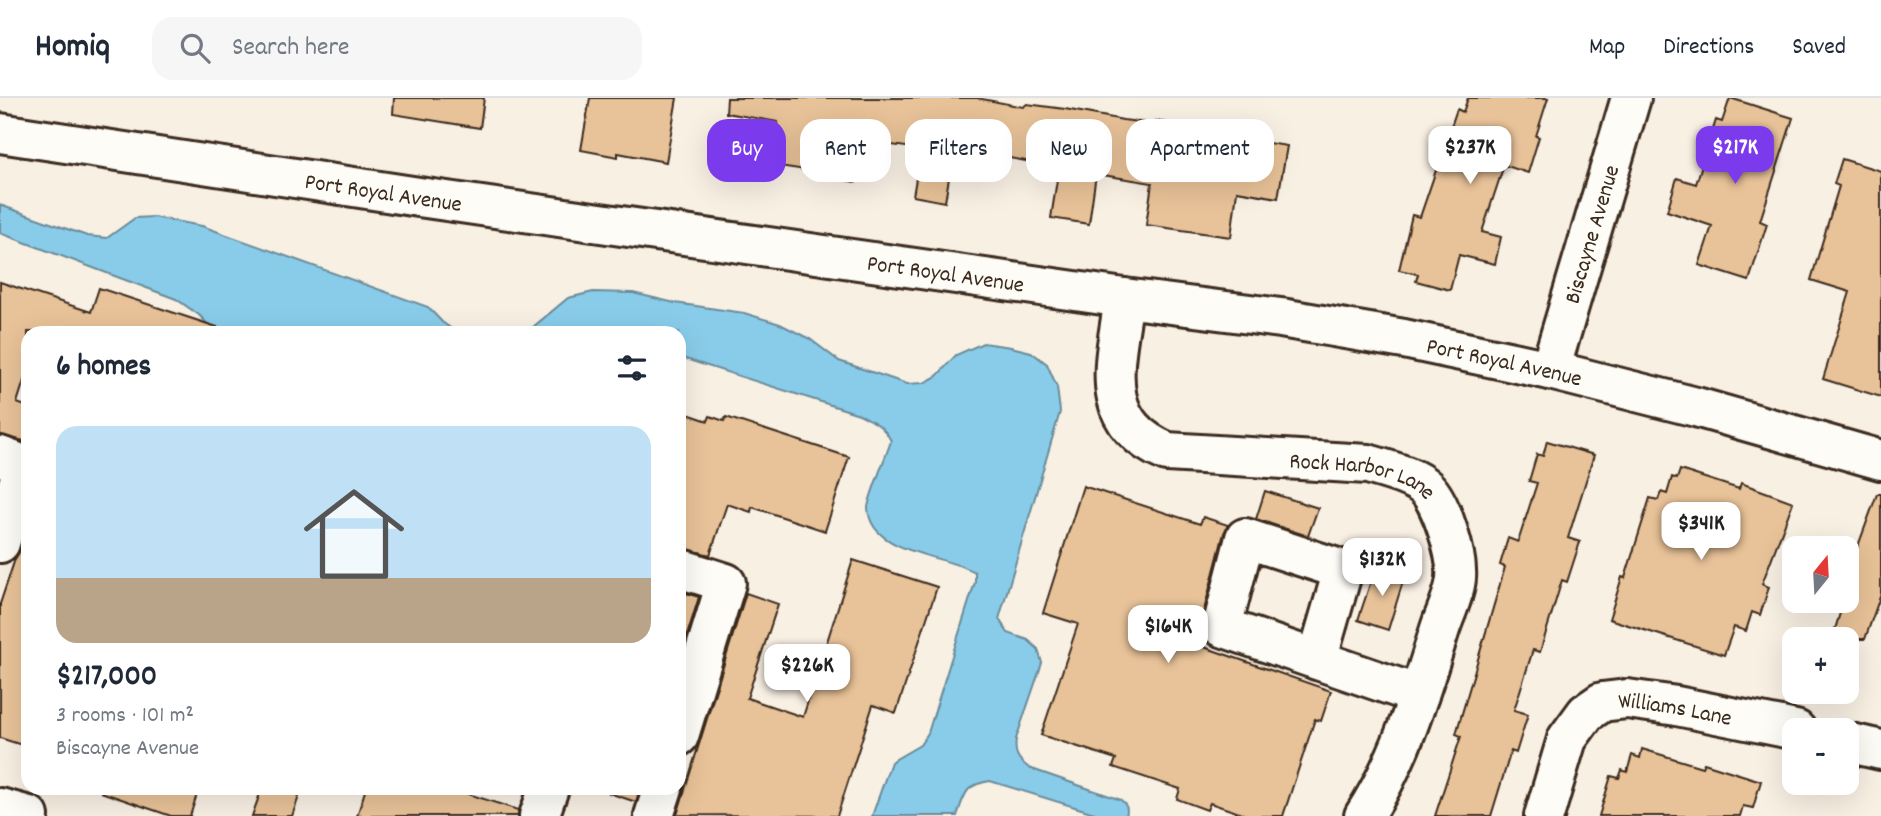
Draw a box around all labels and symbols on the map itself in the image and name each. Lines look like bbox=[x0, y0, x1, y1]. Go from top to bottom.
pin: $237K bbox=[1421, 126, 1519, 186]
pin: $217K bbox=[1686, 126, 1784, 186]
street label: Biscayne Avenue bbox=[1558, 162, 1630, 308]
street label: Port Royal Avenue bbox=[302, 167, 464, 223]
street label: Port Royal Avenue bbox=[865, 248, 1026, 303]
street label: Port Royal Avenue bbox=[1423, 331, 1585, 397]
street label: Rock Harbor Lane bbox=[1288, 446, 1442, 508]
pin: $341K bbox=[1652, 503, 1750, 562]
north arrow bbox=[1782, 536, 1858, 612]
pin: $132K bbox=[1333, 538, 1431, 598]
pin: $164K bbox=[1119, 606, 1217, 665]
pin: $226K bbox=[758, 644, 856, 704]
street label: Williams Lane bbox=[1617, 685, 1734, 737]

